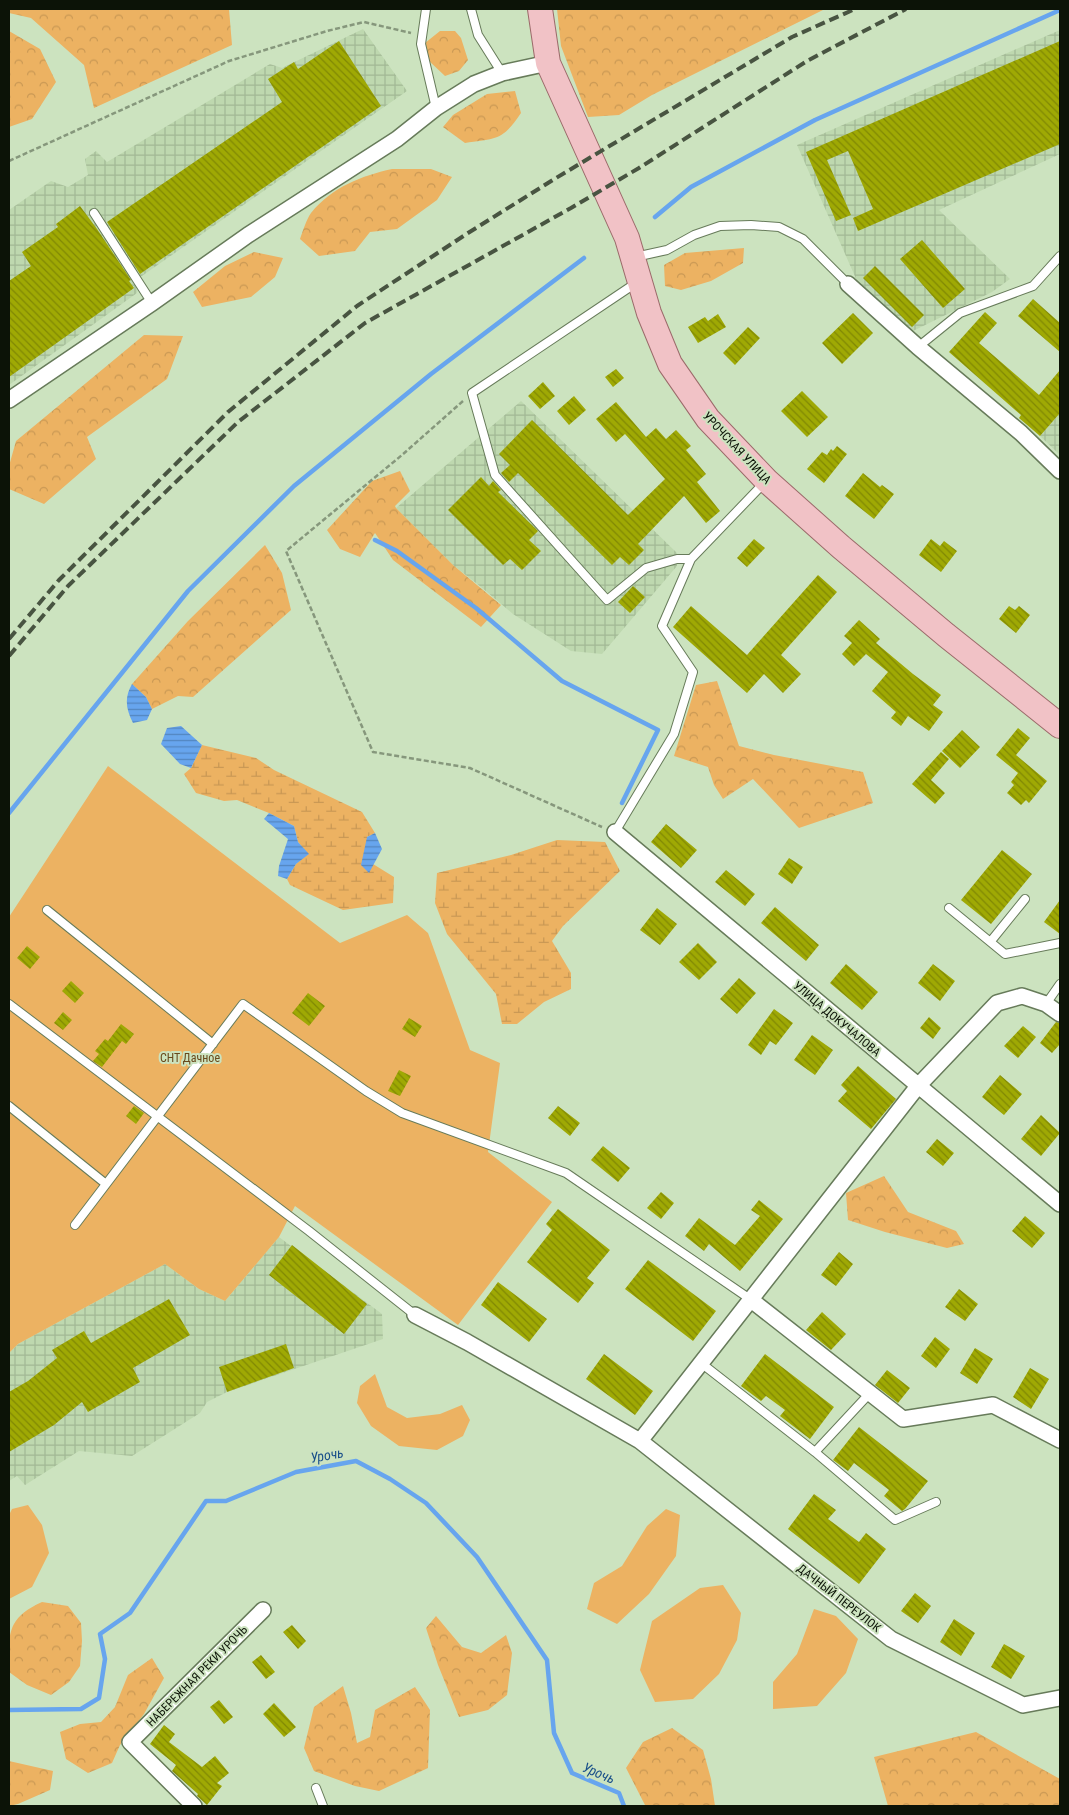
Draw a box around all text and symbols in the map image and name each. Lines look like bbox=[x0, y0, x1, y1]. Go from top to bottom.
street label: УРОЧСКАЯ УЛИЦА bbox=[700, 409, 774, 487]
street label: УЛИЦА ДОКУЧАЛОВА bbox=[791, 979, 883, 1060]
park label: СНТ Дачное bbox=[160, 1051, 220, 1065]
water label: Урочь bbox=[309, 1444, 345, 1466]
street label: ДАЧНЫЙ ПЕРЕУЛОК bbox=[794, 1560, 884, 1635]
street label: НАБЕРЕЖНАЯ РЕКИ УРОЧЬ bbox=[144, 1622, 251, 1729]
water label: Урочь bbox=[581, 1759, 617, 1787]

